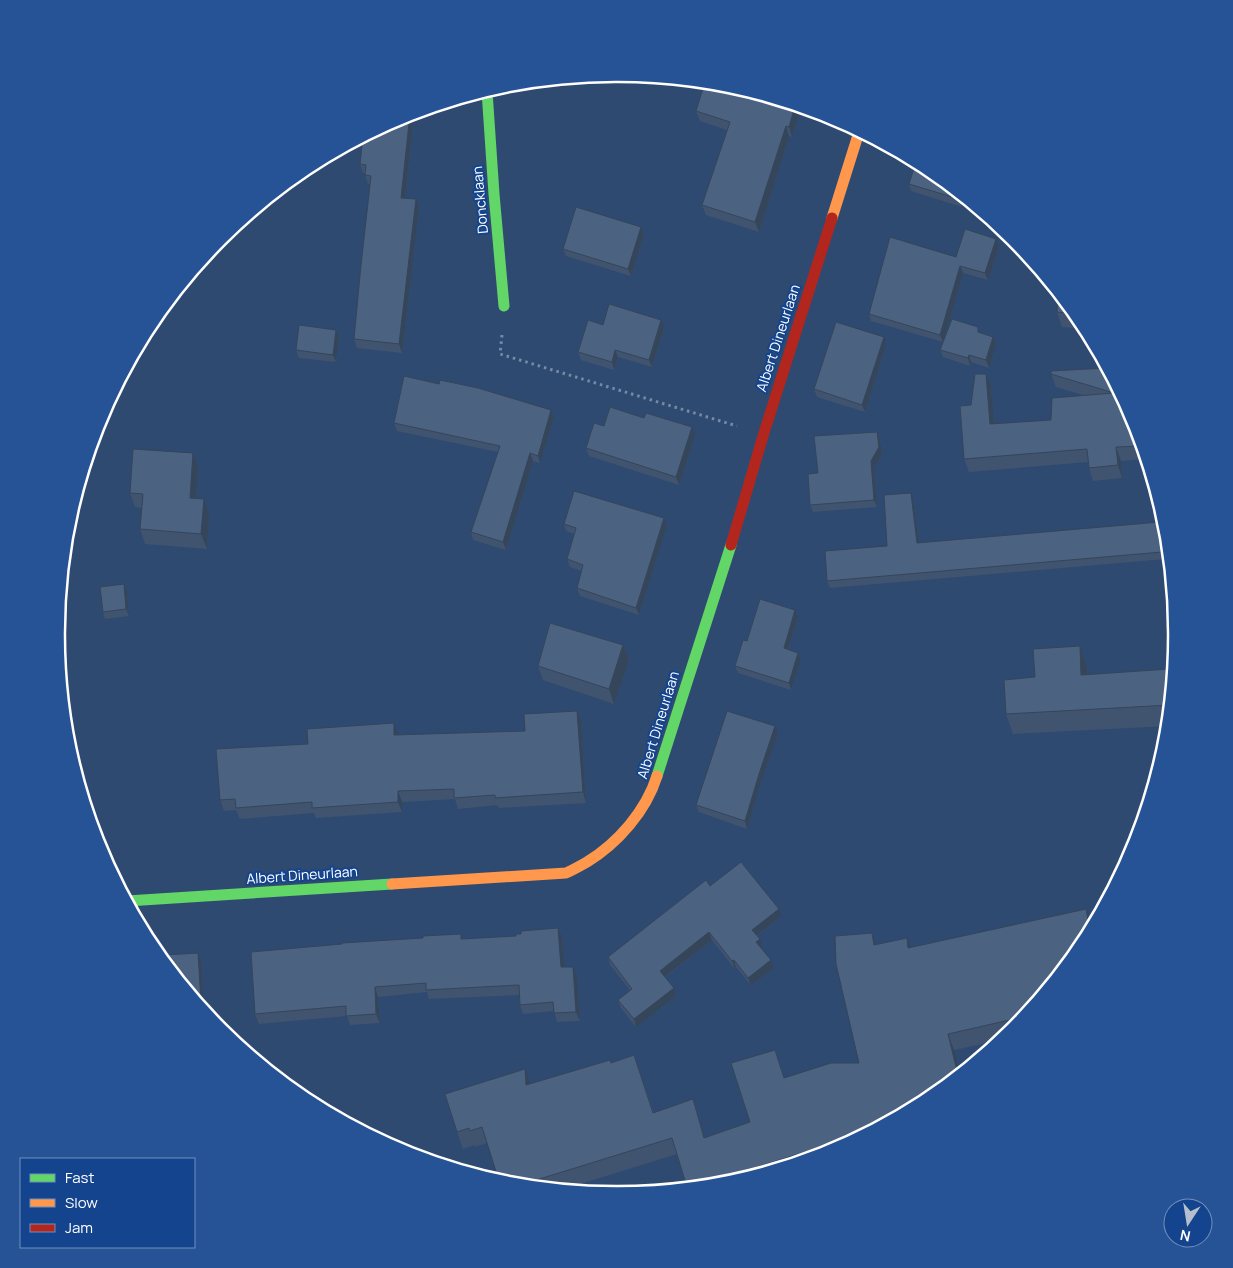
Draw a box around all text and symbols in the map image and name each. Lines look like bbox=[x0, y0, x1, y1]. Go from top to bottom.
street label: Doncklaan bbox=[467, 165, 492, 235]
street label: Albert Dineurlaan bbox=[751, 282, 804, 394]
street label: Albert Dineurlaan bbox=[632, 669, 683, 781]
street label: Albert Dineurlaan bbox=[246, 861, 358, 888]
legend bbox=[20, 1158, 195, 1248]
text: Fast bbox=[65, 1167, 94, 1188]
text: Slow bbox=[65, 1192, 98, 1213]
north arrow bbox=[1163, 1198, 1213, 1248]
text: Jam bbox=[65, 1217, 93, 1238]
text: N bbox=[1178, 1226, 1192, 1247]

